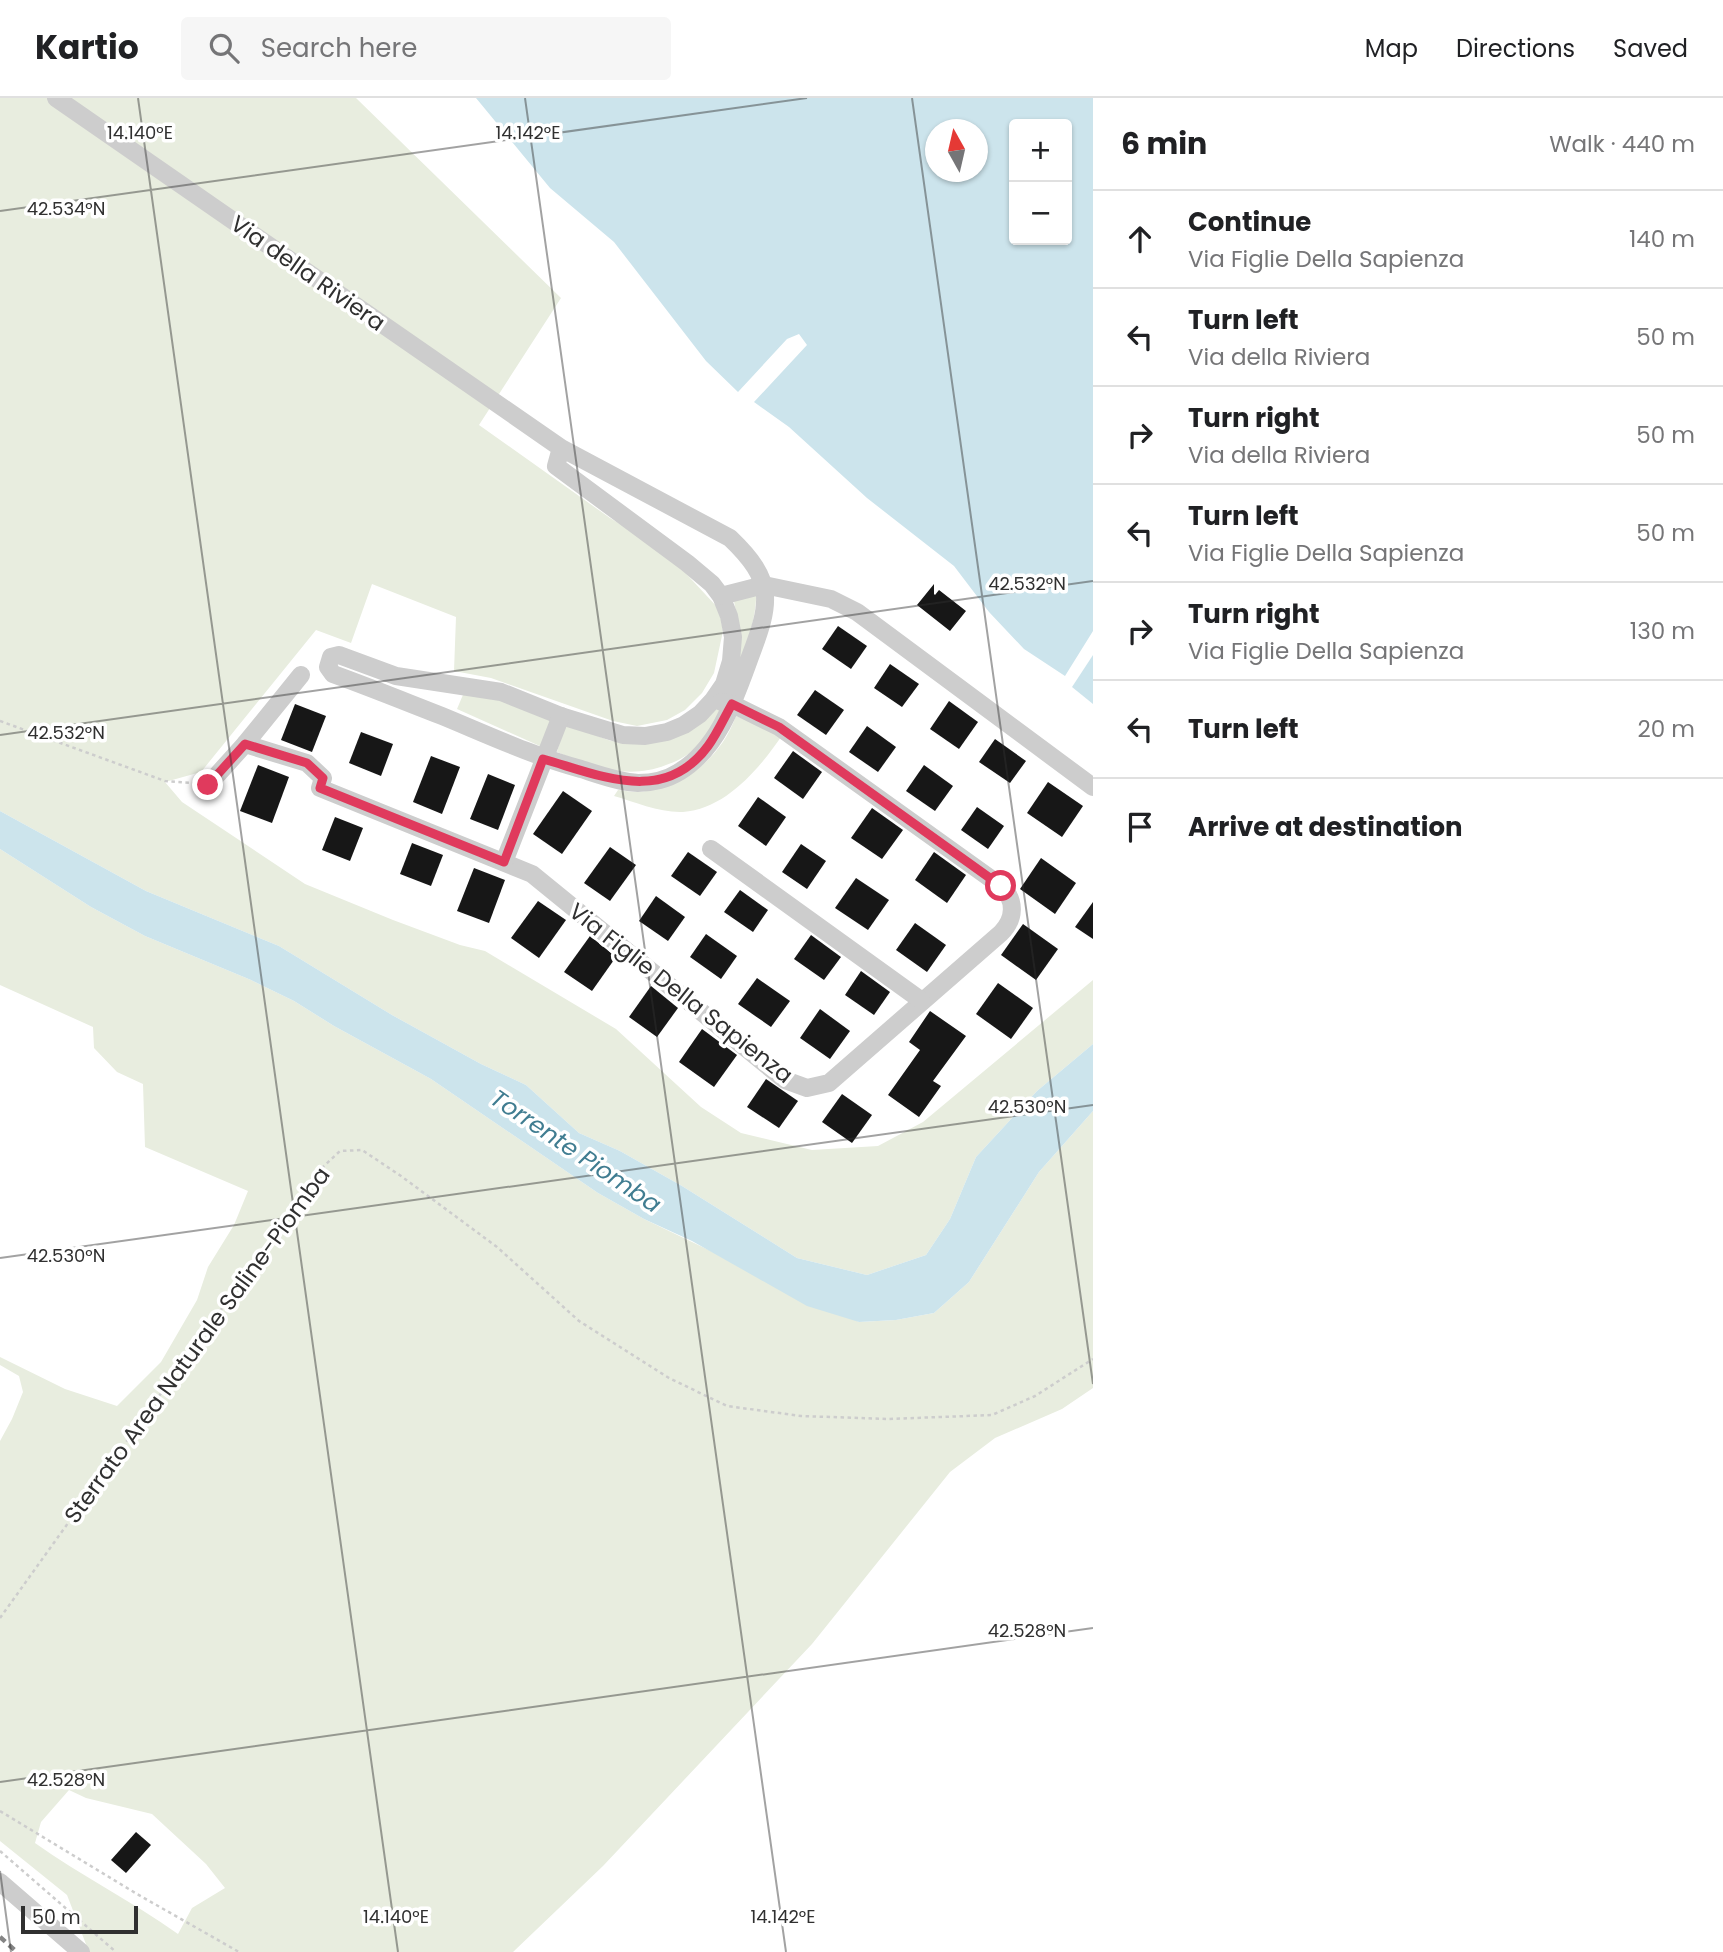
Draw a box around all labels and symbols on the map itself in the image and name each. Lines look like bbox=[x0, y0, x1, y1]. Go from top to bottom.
north arrow bbox=[925, 119, 988, 182]
text: 14.140°E bbox=[107, 120, 173, 145]
text: 14.142°E bbox=[496, 120, 560, 145]
text: 42.534°N bbox=[27, 196, 105, 221]
street label: Via della Riviera bbox=[224, 208, 392, 338]
text: 42.532°N bbox=[988, 571, 1066, 596]
text: 42.532°N bbox=[27, 720, 105, 745]
route end bbox=[192, 769, 223, 800]
route start bbox=[985, 870, 1016, 901]
street label: Via Figlie Della Sapienza bbox=[562, 895, 800, 1091]
water label: Torrente Piomba bbox=[484, 1082, 668, 1220]
text: 42.530°N bbox=[988, 1094, 1066, 1119]
street label: Sterrato Area Naturale Saline-Piomba bbox=[57, 1160, 337, 1530]
text: 42.530°N bbox=[27, 1243, 105, 1268]
text: 42.528°N bbox=[988, 1618, 1066, 1643]
text: 42.528°N bbox=[27, 1767, 105, 1792]
scale bar bbox=[21, 1903, 138, 1935]
text: 14.140°E bbox=[363, 1904, 429, 1929]
text: 14.142°E bbox=[751, 1904, 815, 1929]

